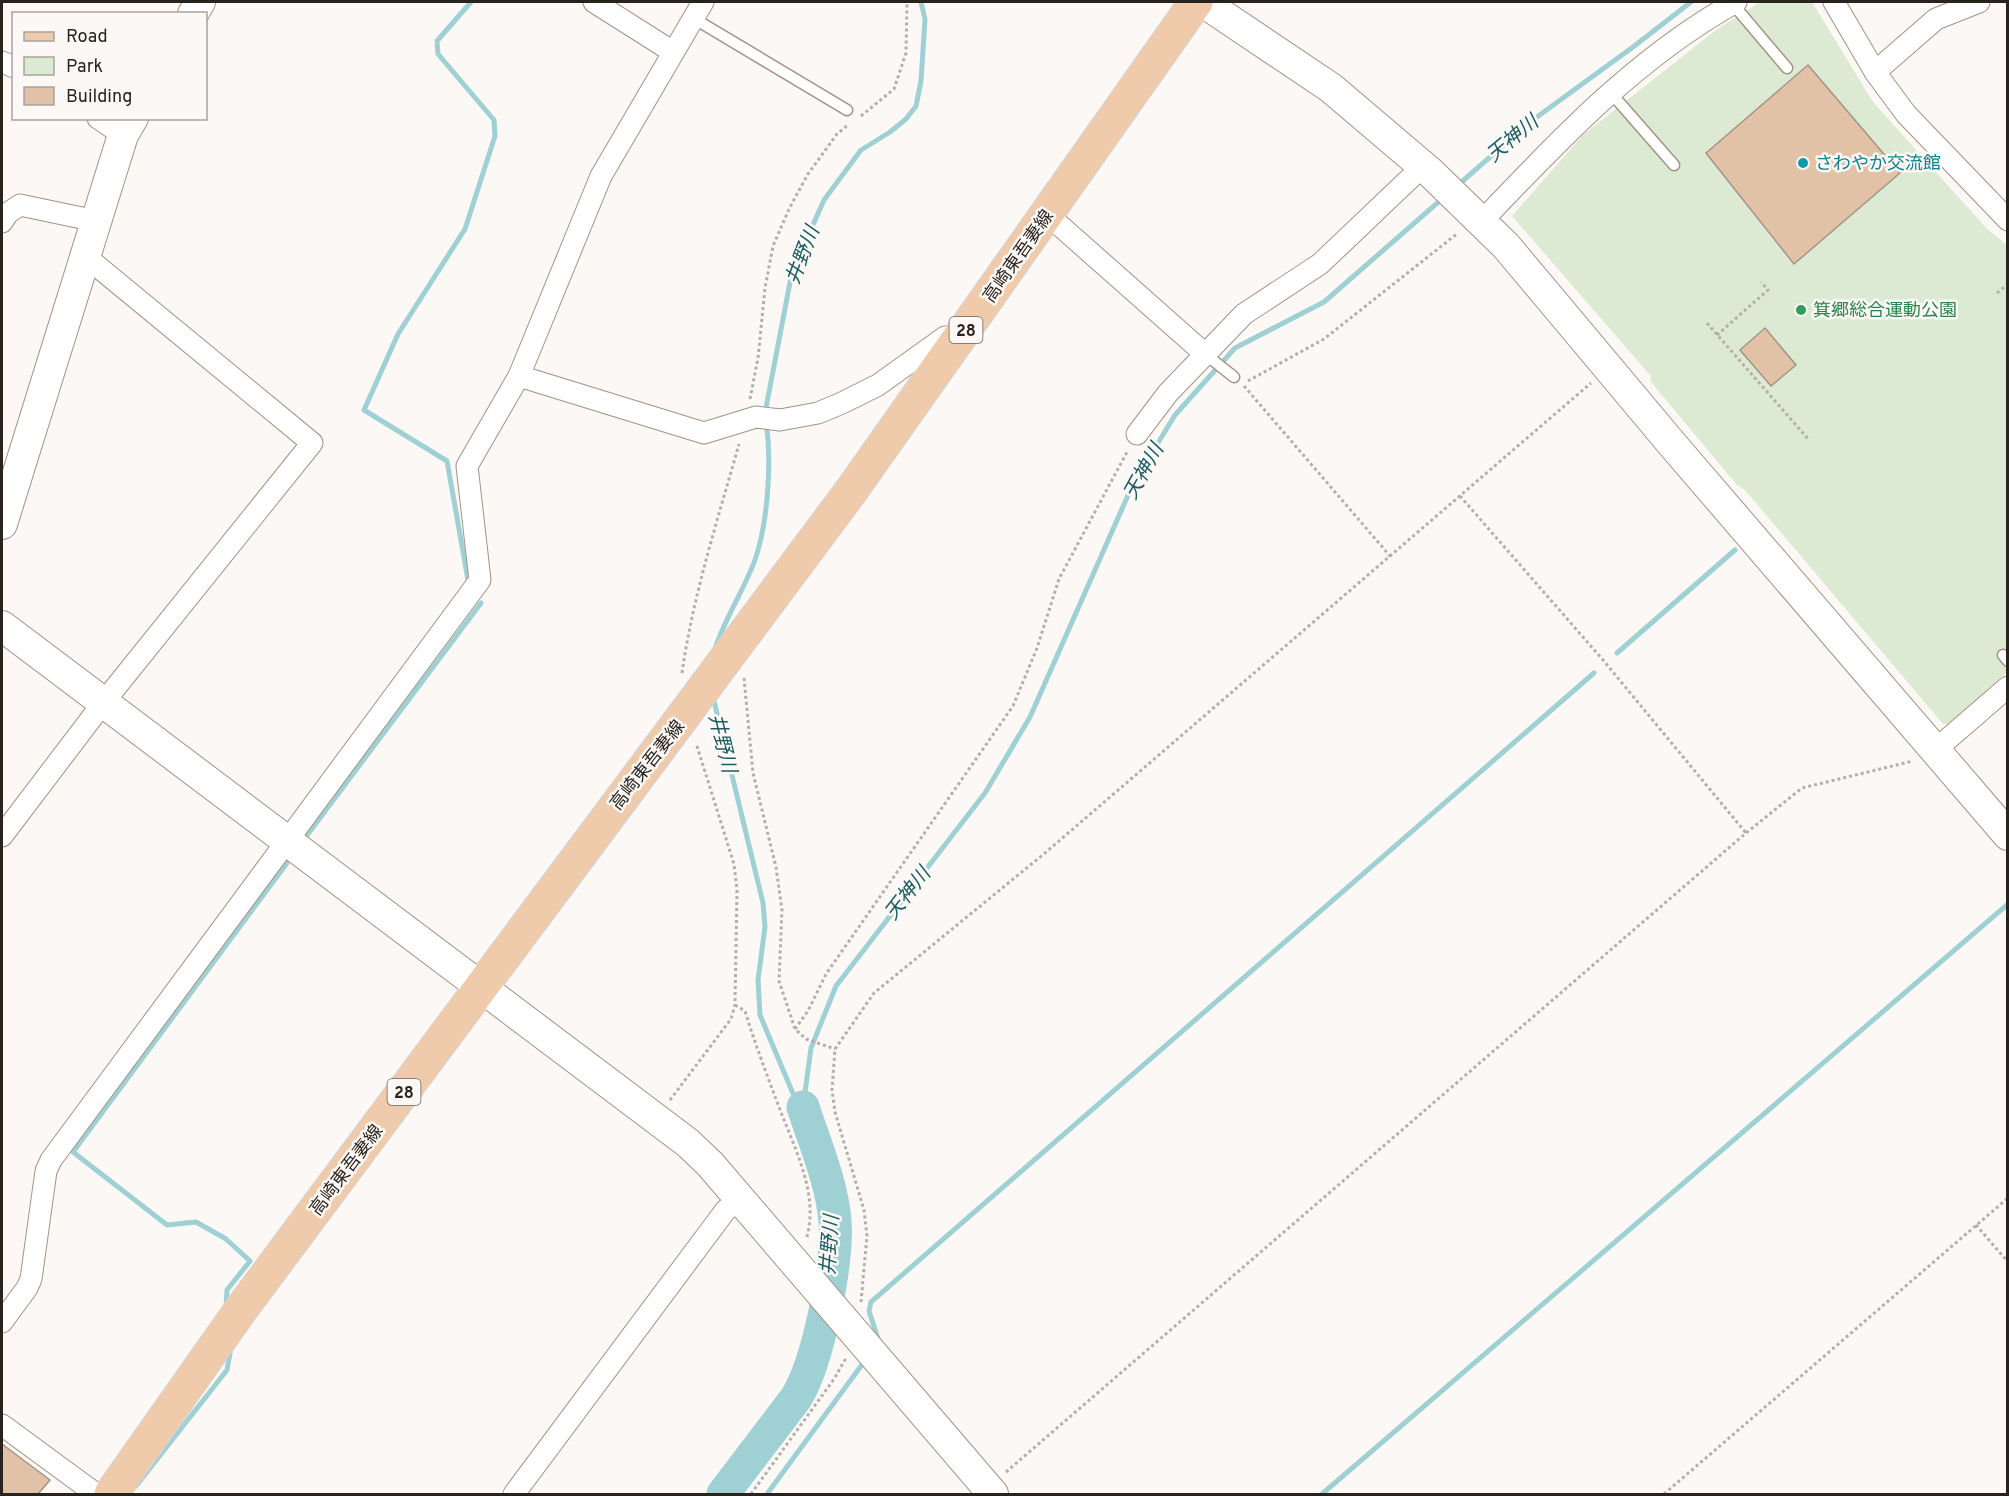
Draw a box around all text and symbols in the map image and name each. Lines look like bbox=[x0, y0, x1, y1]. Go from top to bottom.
legend bbox=[12, 12, 207, 120]
text: Road bbox=[66, 26, 108, 49]
text: Park bbox=[66, 56, 103, 79]
text: Building bbox=[66, 86, 132, 109]
water label: 天神川 bbox=[1482, 109, 1546, 169]
place label: さわやか交流館 bbox=[1815, 153, 1941, 176]
marker: さわやか交流館 bbox=[1796, 156, 1810, 170]
street label: 高崎東吾妻線 bbox=[979, 206, 1060, 308]
water label: 井野川 bbox=[781, 221, 827, 288]
place label: 箕郷総合運動公園 bbox=[1813, 300, 1957, 323]
marker: 箕郷総合運動公園 bbox=[1794, 303, 1808, 317]
road number: 28 bbox=[950, 317, 982, 343]
water label: 天神川 bbox=[1119, 438, 1172, 505]
water label: 井野川 bbox=[701, 711, 741, 778]
street label: 高崎東吾妻線 bbox=[606, 716, 690, 816]
water label: 天神川 bbox=[880, 861, 939, 926]
road number: 28 bbox=[388, 1079, 420, 1105]
street label: 高崎東吾妻線 bbox=[306, 1121, 389, 1221]
water label: 井野川 bbox=[816, 1212, 846, 1276]

